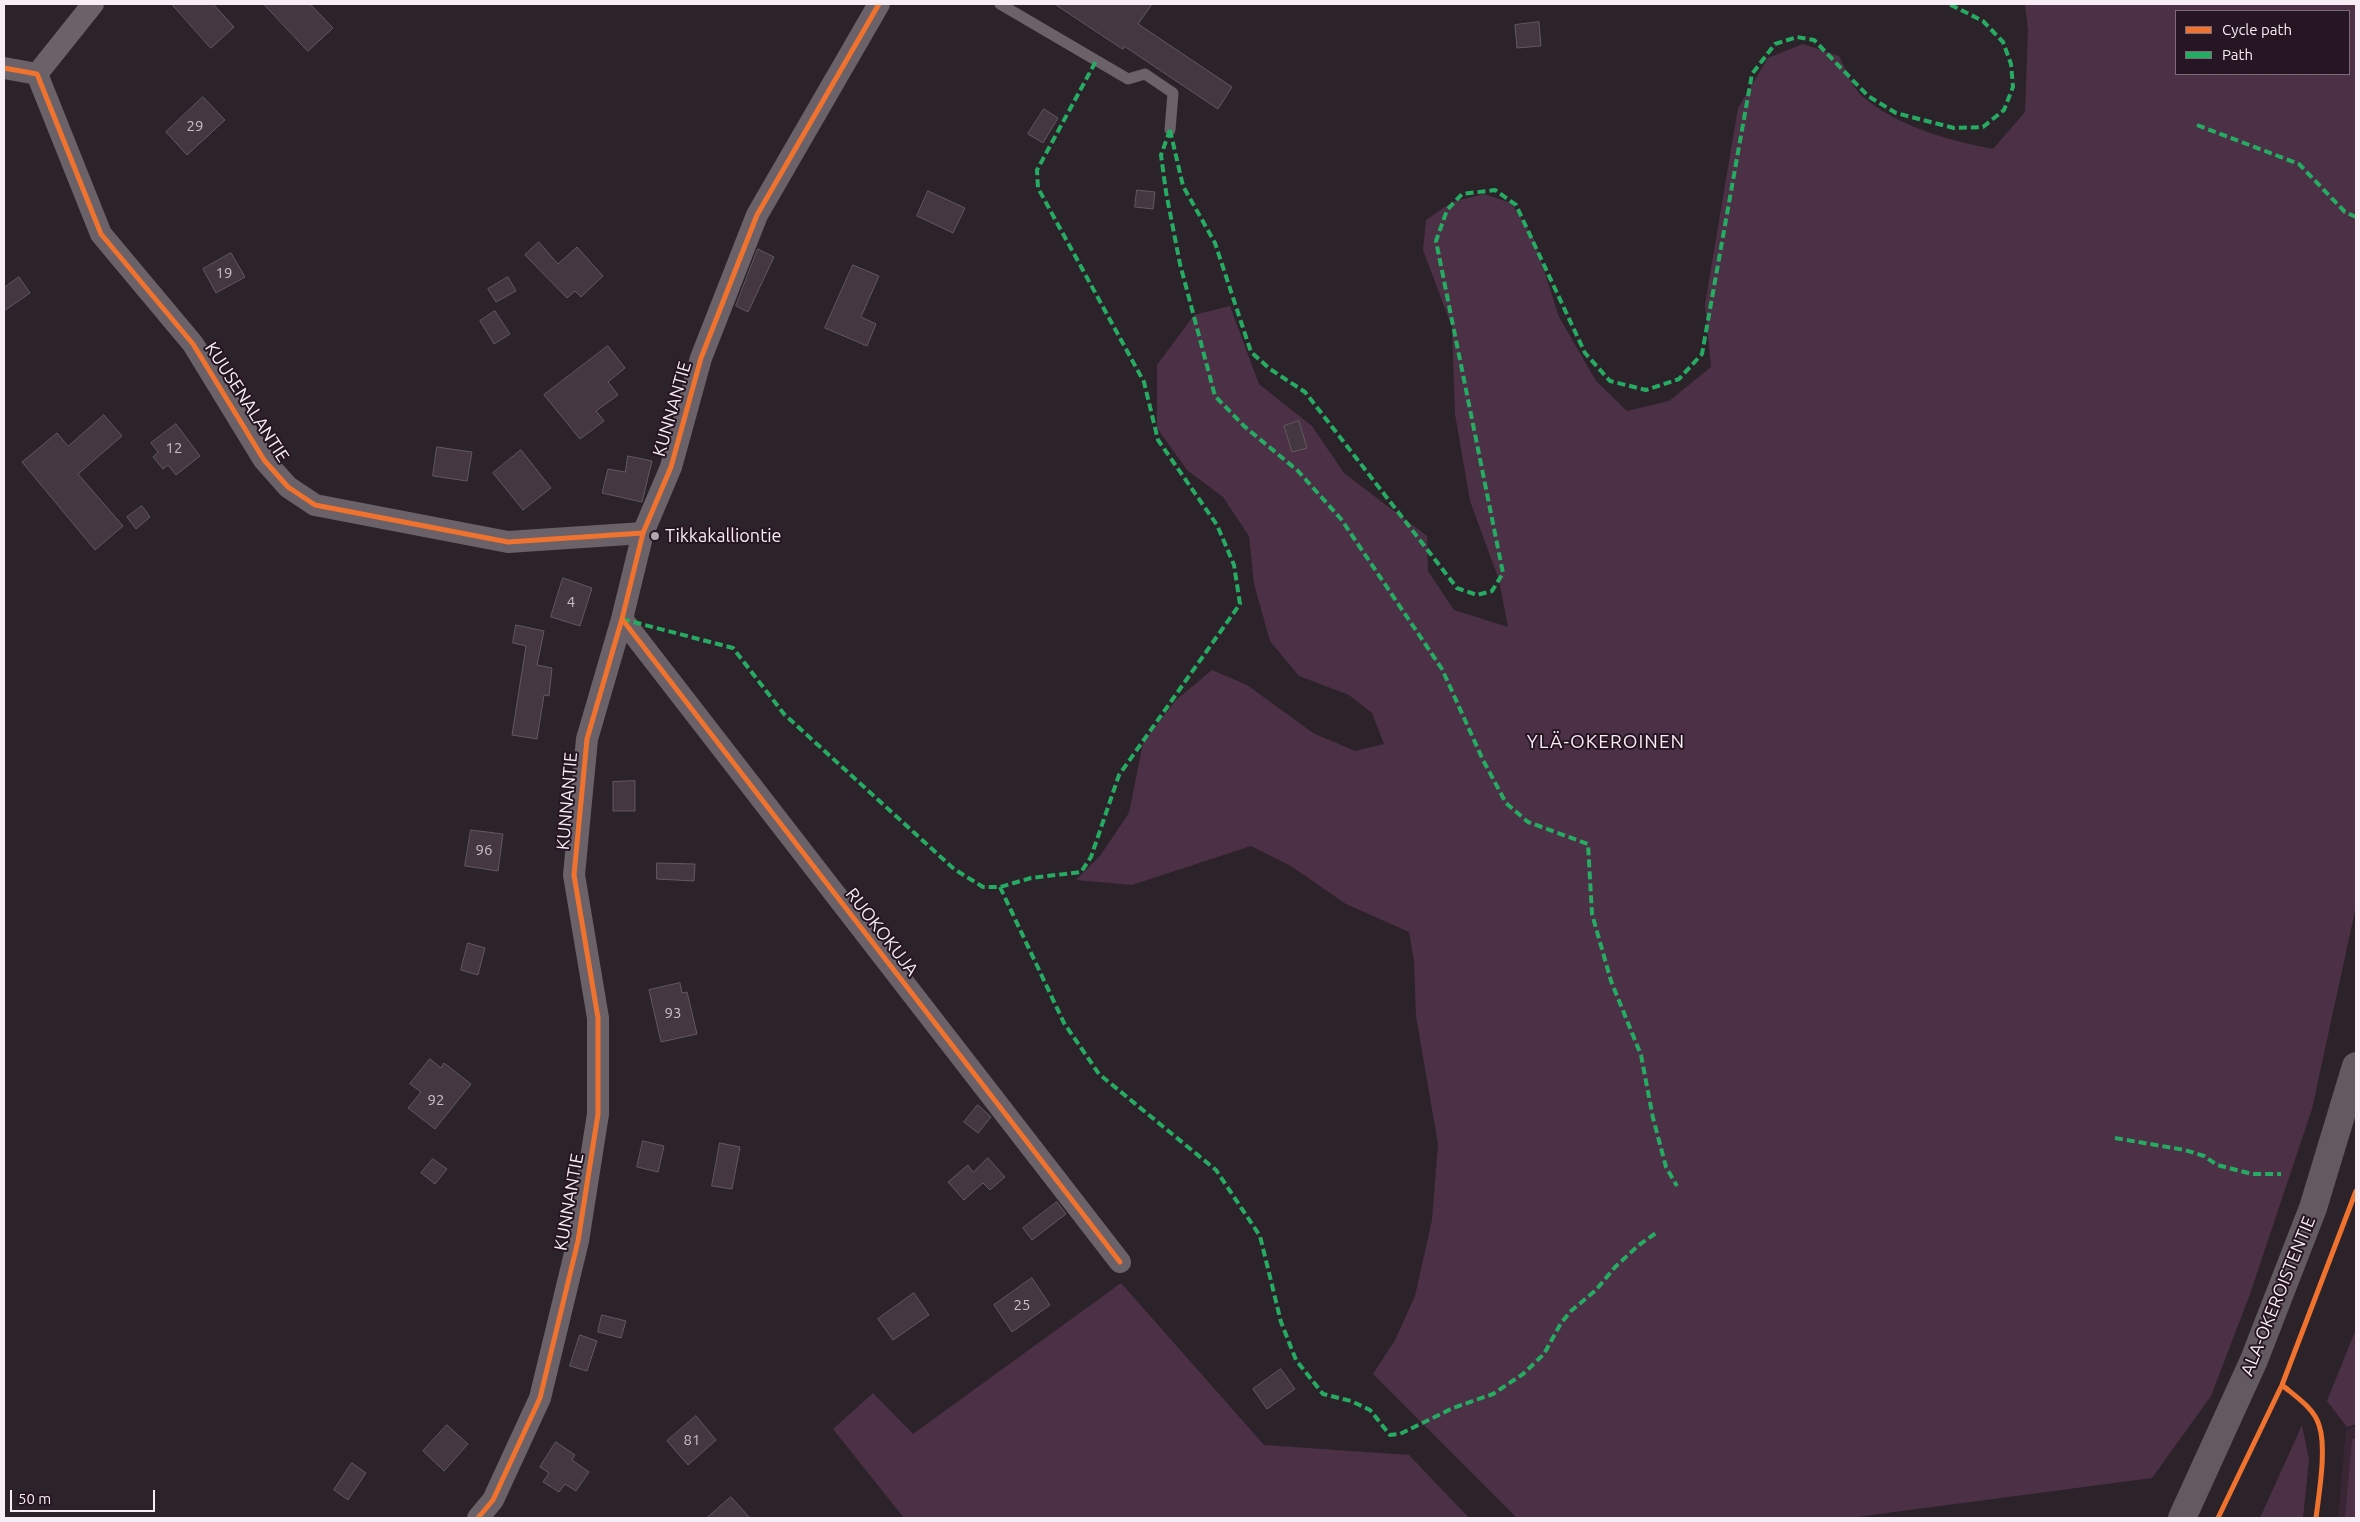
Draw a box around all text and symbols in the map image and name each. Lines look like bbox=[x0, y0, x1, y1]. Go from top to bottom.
legend bbox=[2175, 10, 2350, 75]
text: Cycle path bbox=[2222, 21, 2292, 38]
text: Path bbox=[2222, 46, 2253, 63]
house number: 29 bbox=[187, 117, 203, 135]
house number: 19 bbox=[216, 264, 232, 282]
street label: KUUSENALANTIE bbox=[200, 338, 294, 466]
street label: KUNNANTIE bbox=[648, 359, 696, 459]
house number: 12 bbox=[166, 439, 182, 457]
place label: Tikkakalliontie bbox=[665, 525, 782, 547]
marker: Tikkakalliontie bbox=[649, 530, 661, 542]
house number: 4 bbox=[567, 593, 575, 611]
district label: YLÄ-OKEROINEN bbox=[1525, 731, 1687, 753]
street label: KUNNANTIE bbox=[552, 751, 582, 851]
house number: 96 bbox=[476, 841, 492, 859]
street label: RUOKOKUJA bbox=[841, 884, 923, 980]
house number: 93 bbox=[665, 1004, 681, 1022]
house number: 92 bbox=[428, 1091, 444, 1109]
street label: KUNNANTIE bbox=[550, 1152, 588, 1252]
street label: ALA-OKEROISTENTIE bbox=[2236, 1213, 2320, 1379]
house number: 25 bbox=[1014, 1296, 1030, 1314]
house number: 81 bbox=[684, 1431, 700, 1449]
scale bar bbox=[12, 1480, 158, 1512]
text: 50 m bbox=[18, 1490, 51, 1507]

